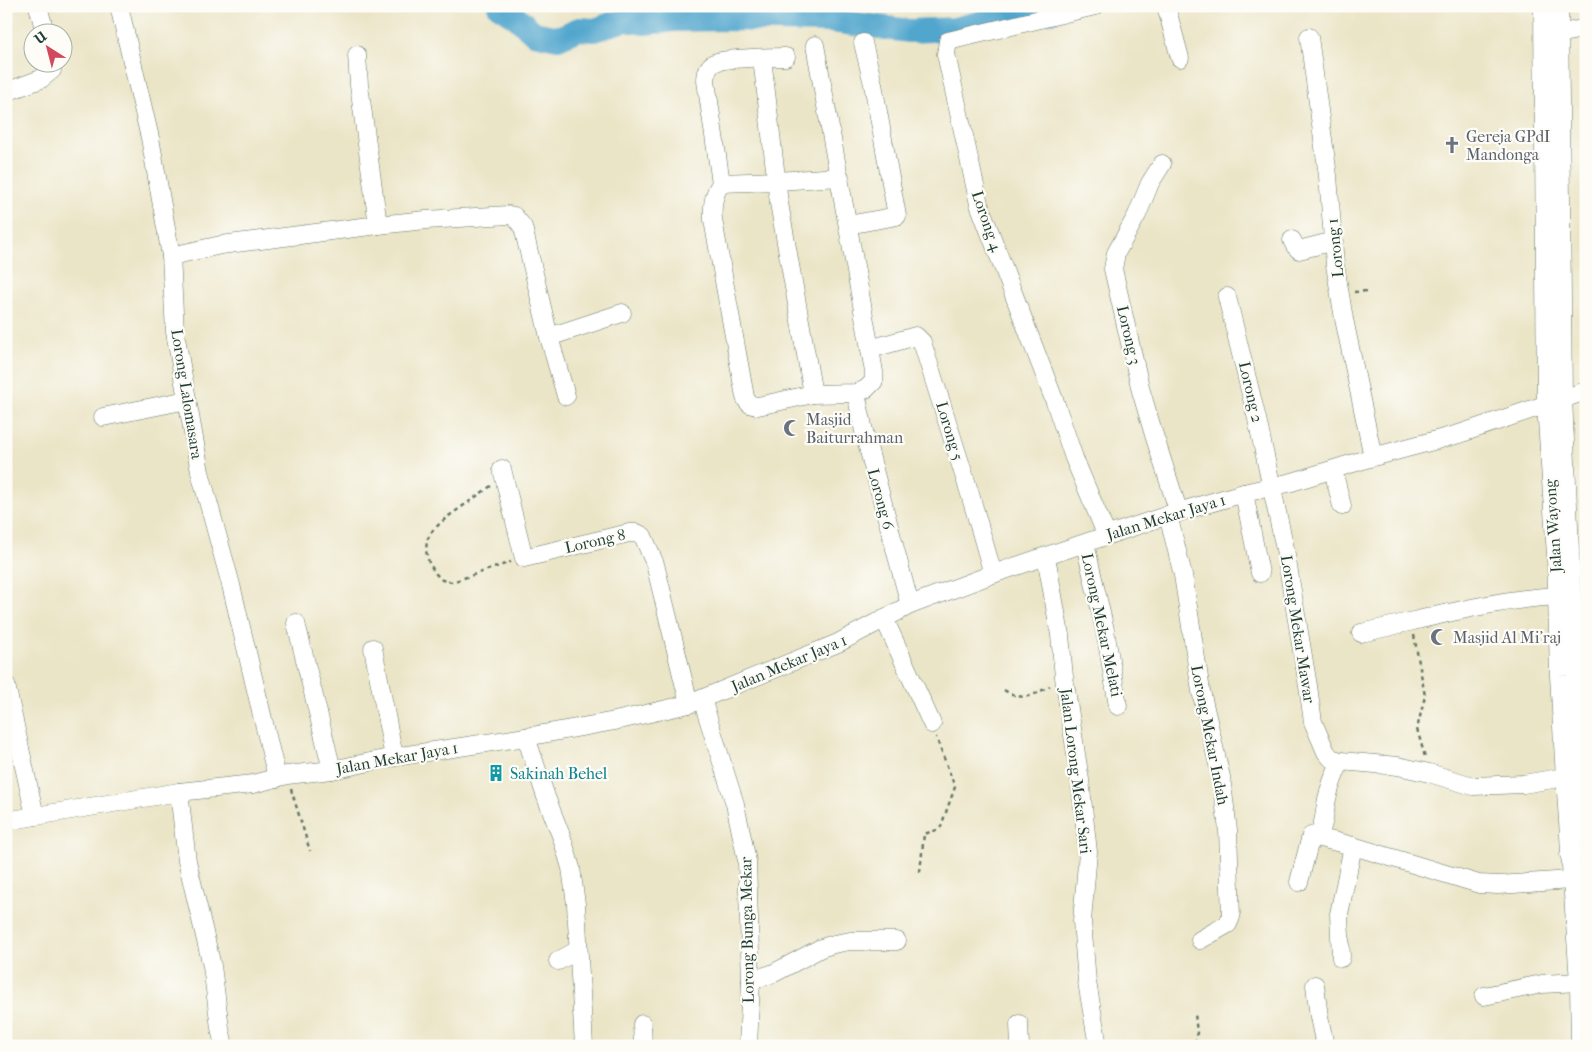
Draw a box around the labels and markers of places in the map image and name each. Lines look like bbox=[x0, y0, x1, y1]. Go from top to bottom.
place label: Gereja GPdI Mandonga bbox=[1466, 127, 1550, 164]
church icon: Gereja GPdI Mandonga bbox=[1442, 135, 1462, 155]
place label: Masjid Baiturrahman bbox=[806, 410, 904, 447]
mosque icon: Masjid Baiturrahman bbox=[782, 418, 802, 438]
mosque icon: Masjid Al Mi'raj bbox=[1429, 627, 1449, 647]
place label: Masjid Al Mi'raj bbox=[1453, 628, 1561, 647]
building icon: Sakinah Behel bbox=[486, 763, 506, 783]
place label: Sakinah Behel bbox=[510, 764, 608, 783]

